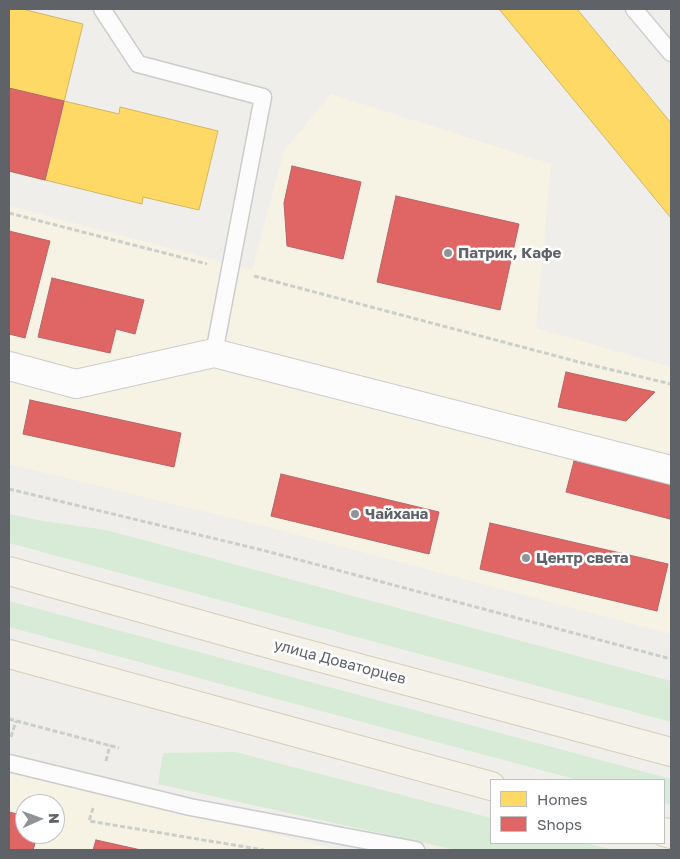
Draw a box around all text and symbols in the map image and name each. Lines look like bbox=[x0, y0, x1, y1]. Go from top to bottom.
place label: Патрик, Кафе bbox=[458, 244, 561, 262]
marker: Патрик, Кафе bbox=[442, 247, 454, 259]
place label: Чайхана bbox=[365, 505, 428, 523]
marker: Чайхана bbox=[349, 508, 361, 520]
place label: Центр света bbox=[536, 549, 629, 567]
marker: Центр света bbox=[520, 552, 532, 564]
street label: улица Доваторцев bbox=[272, 636, 408, 688]
legend bbox=[490, 779, 665, 844]
text: Homes bbox=[537, 790, 587, 808]
north arrow bbox=[15, 794, 65, 844]
text: N bbox=[46, 813, 63, 824]
text: Shops bbox=[537, 815, 582, 833]

